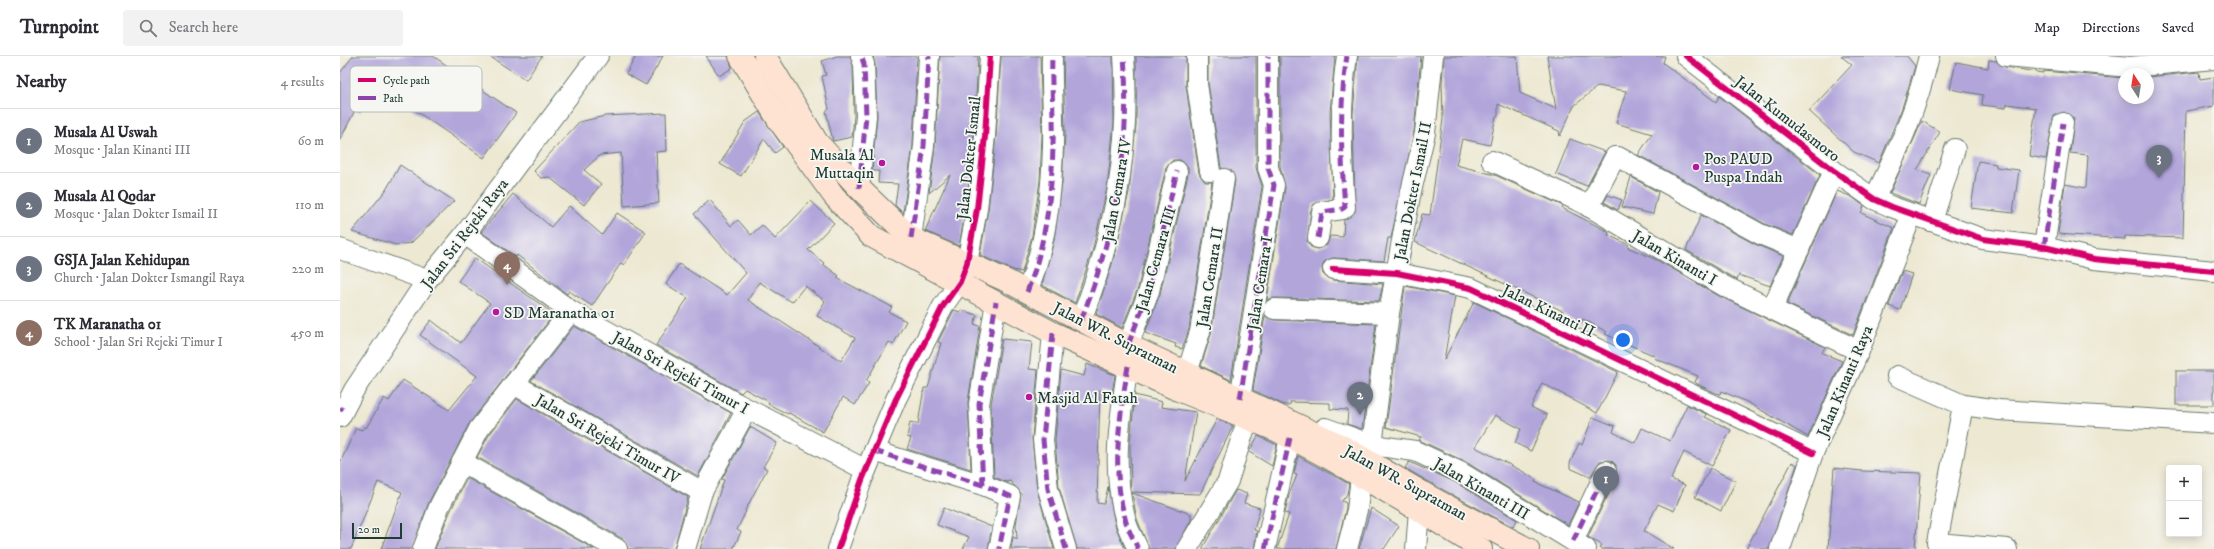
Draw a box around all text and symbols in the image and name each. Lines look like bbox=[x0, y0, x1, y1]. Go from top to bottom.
search box bbox=[123, 10, 403, 46]
text: Turnpoint bbox=[20, 16, 99, 39]
icon: search bbox=[137, 17, 159, 39]
text: Search here bbox=[169, 18, 238, 37]
text: Map bbox=[2034, 19, 2060, 37]
text: Directions bbox=[2082, 19, 2140, 37]
text: Saved bbox=[2162, 19, 2194, 37]
legend bbox=[350, 66, 482, 112]
north arrow bbox=[2118, 68, 2154, 104]
street label: Jalan Kumudasmoro bbox=[1729, 70, 1844, 166]
text: Nearby bbox=[16, 71, 66, 93]
text: 4 results bbox=[281, 74, 324, 90]
text: Cycle path bbox=[383, 74, 430, 88]
text: Path bbox=[383, 92, 404, 106]
street label: Jalan Dokter Ismail bbox=[952, 95, 985, 223]
street label: Jalan Dokter Ismail II bbox=[1389, 120, 1436, 264]
text: Musala Al Uswah bbox=[54, 123, 158, 142]
text: 1 bbox=[27, 133, 31, 149]
text: 60 m bbox=[298, 133, 324, 149]
street label: Jalan Cemara IV bbox=[1098, 136, 1136, 246]
text: Mosque · Jalan Kinanti III bbox=[54, 142, 191, 158]
place label: Musala Al Muttaqin bbox=[810, 145, 875, 183]
pin: 3 bbox=[2146, 145, 2172, 178]
place label: Pos PAUD Puspa Indah bbox=[1704, 149, 1783, 187]
marker: Musala Al Muttaqin bbox=[877, 158, 887, 168]
marker: Pos PAUD Puspa Indah bbox=[1691, 162, 1701, 172]
street label: Jalan Sri Rejeki Raya bbox=[416, 174, 513, 294]
text: Musala Al Qodar bbox=[54, 187, 155, 206]
text: 2 bbox=[26, 197, 32, 213]
text: 110 m bbox=[295, 197, 324, 213]
street label: Jalan Cemara III bbox=[1131, 204, 1181, 316]
text: Mosque · Jalan Dokter Ismail II bbox=[54, 206, 218, 222]
street label: Jalan Cemara II bbox=[1192, 225, 1228, 331]
street label: Jalan Kinanti I bbox=[1627, 225, 1721, 290]
street label: Jalan Cemara I bbox=[1242, 234, 1277, 334]
text: GSJA Jalan Kehidupan bbox=[54, 251, 190, 270]
pin: 4 bbox=[494, 252, 520, 285]
text: 3 bbox=[27, 261, 31, 277]
text: 220 m bbox=[292, 261, 324, 277]
text: Church · Jalan Dokter Ismangil Raya bbox=[54, 270, 244, 286]
street label: Jalan Kinanti II bbox=[1497, 279, 1599, 342]
street label: Jalan WR. Supratman bbox=[1048, 297, 1182, 378]
place label: SD Maranatha 01 bbox=[504, 303, 615, 323]
marker: SD Maranatha 01 bbox=[491, 307, 501, 317]
text: TK Maranatha 01 bbox=[54, 315, 161, 334]
street label: Jalan Kinanti Raya bbox=[1812, 322, 1878, 442]
text: 4 bbox=[25, 325, 33, 341]
text: 450 m bbox=[291, 325, 324, 341]
street label: Jalan Sri Rejeki Timur I bbox=[607, 326, 753, 419]
your location bbox=[1613, 330, 1633, 350]
text: School · Jalan Sri Rejeki Timur I bbox=[54, 334, 223, 350]
pin: 2 bbox=[1347, 382, 1373, 415]
street label: Jalan Sri Rejeki Timur IV bbox=[530, 388, 684, 489]
place label: Masjid Al Fatah bbox=[1037, 388, 1139, 408]
marker: Masjid Al Fatah bbox=[1024, 392, 1034, 402]
street label: Jalan WR. Supratman bbox=[1339, 440, 1471, 525]
street label: Jalan Kinanti III bbox=[1428, 452, 1533, 525]
map controls bbox=[2166, 465, 2202, 537]
button: + bbox=[2166, 465, 2202, 501]
pin: 1 bbox=[1593, 466, 1619, 499]
button: − bbox=[2166, 501, 2202, 537]
scale bar bbox=[352, 521, 402, 540]
text: 20 m bbox=[358, 523, 380, 537]

